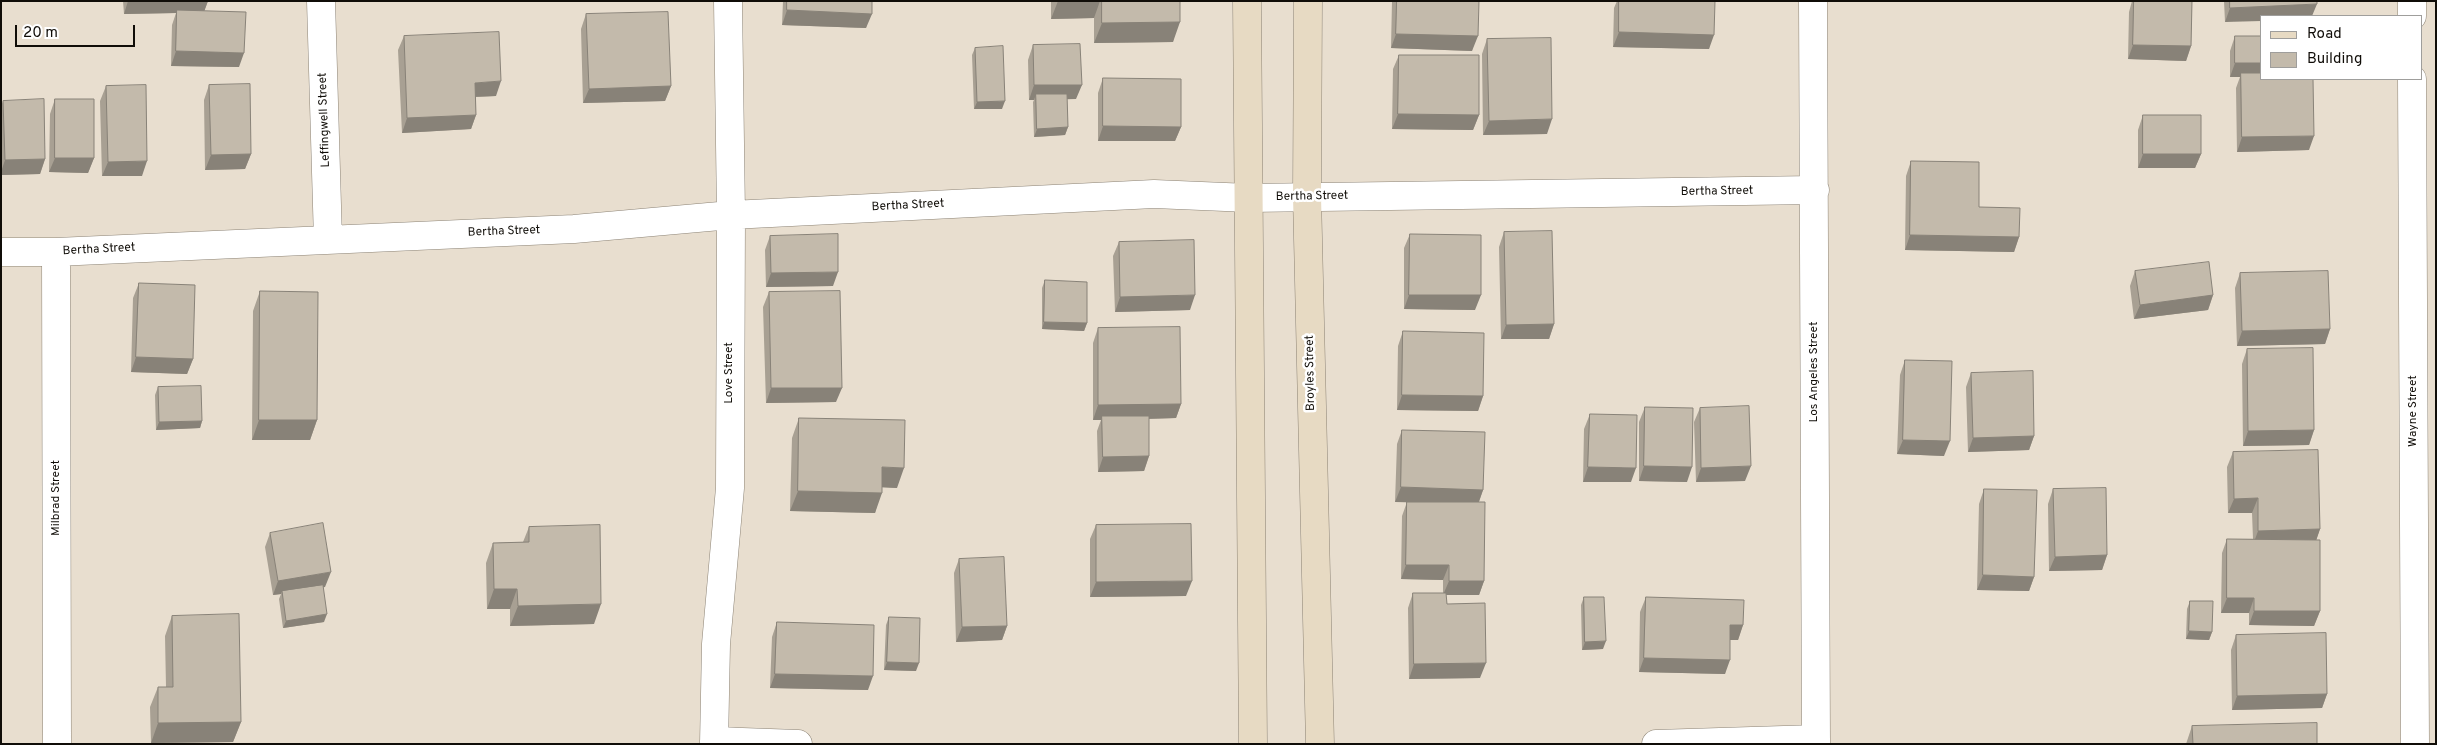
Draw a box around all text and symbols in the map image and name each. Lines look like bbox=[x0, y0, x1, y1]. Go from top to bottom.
scale bar bbox=[18, 15, 138, 47]
legend bbox=[2260, 15, 2422, 80]
text: 20 m bbox=[23, 24, 58, 43]
text: Road bbox=[2307, 25, 2342, 44]
text: Building bbox=[2307, 50, 2362, 69]
street label: Leffingwell Street bbox=[316, 72, 334, 168]
street label: Bertha Street bbox=[1681, 184, 1753, 200]
street label: Bertha Street bbox=[1276, 189, 1348, 205]
street label: Bertha Street bbox=[871, 197, 945, 215]
street label: Bertha Street bbox=[467, 224, 541, 240]
street label: Bertha Street bbox=[62, 241, 136, 259]
street label: Los Angeles Street bbox=[1808, 322, 1822, 422]
street label: Broyles Street bbox=[1303, 335, 1319, 411]
street label: Love Street bbox=[723, 342, 737, 404]
street label: Wayne Street bbox=[2407, 375, 2421, 447]
street label: Milbrad Street bbox=[50, 460, 64, 536]

